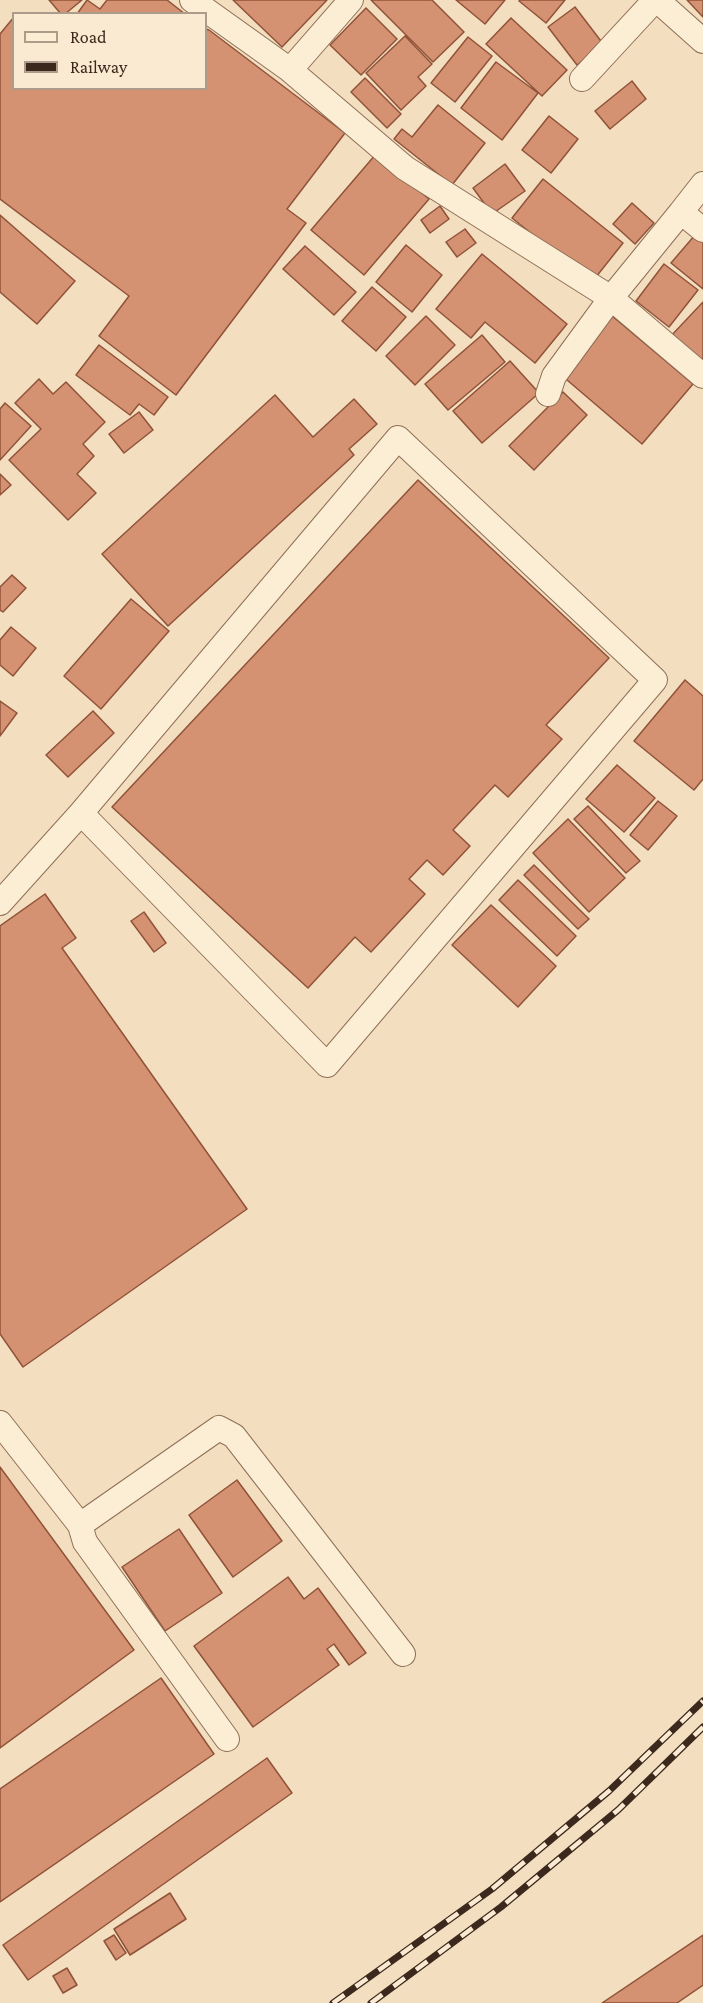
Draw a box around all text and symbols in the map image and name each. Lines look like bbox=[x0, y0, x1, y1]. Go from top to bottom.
legend bbox=[12, 12, 207, 90]
text: Road bbox=[70, 27, 107, 47]
text: Railway bbox=[70, 57, 127, 77]

